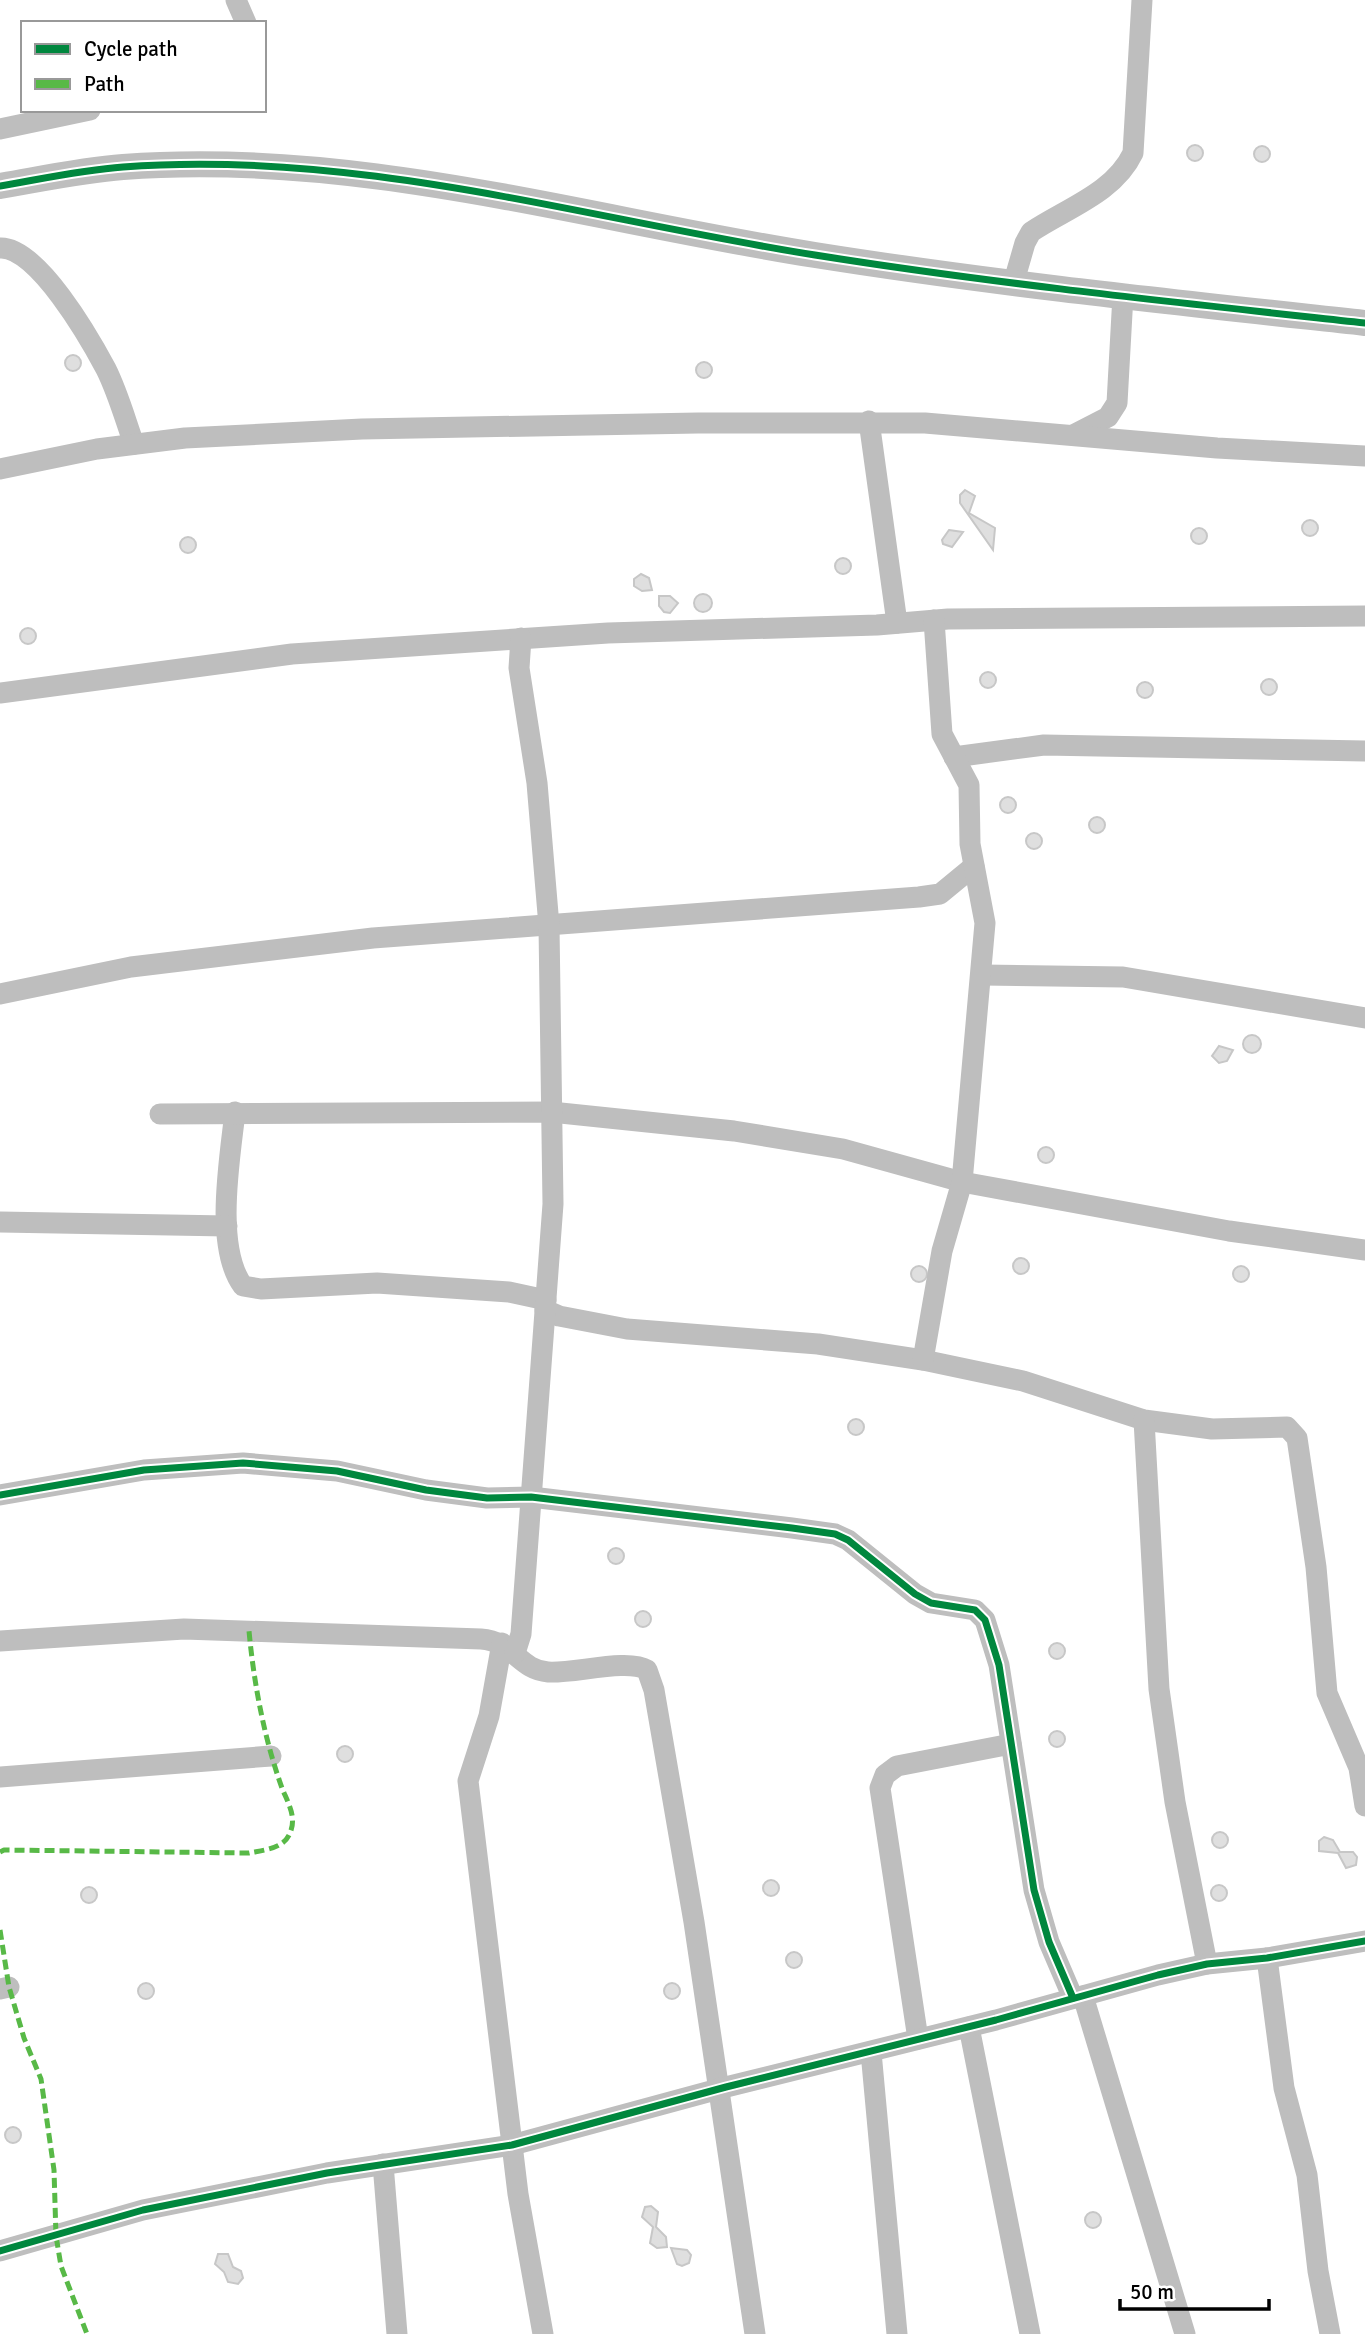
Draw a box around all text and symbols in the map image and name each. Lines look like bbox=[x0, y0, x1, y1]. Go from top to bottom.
legend bbox=[21, 21, 266, 112]
text: Cycle path bbox=[84, 36, 178, 62]
text: Path bbox=[84, 71, 125, 97]
scale bar bbox=[1120, 2268, 1269, 2312]
text: 50 m bbox=[1130, 2279, 1174, 2305]

